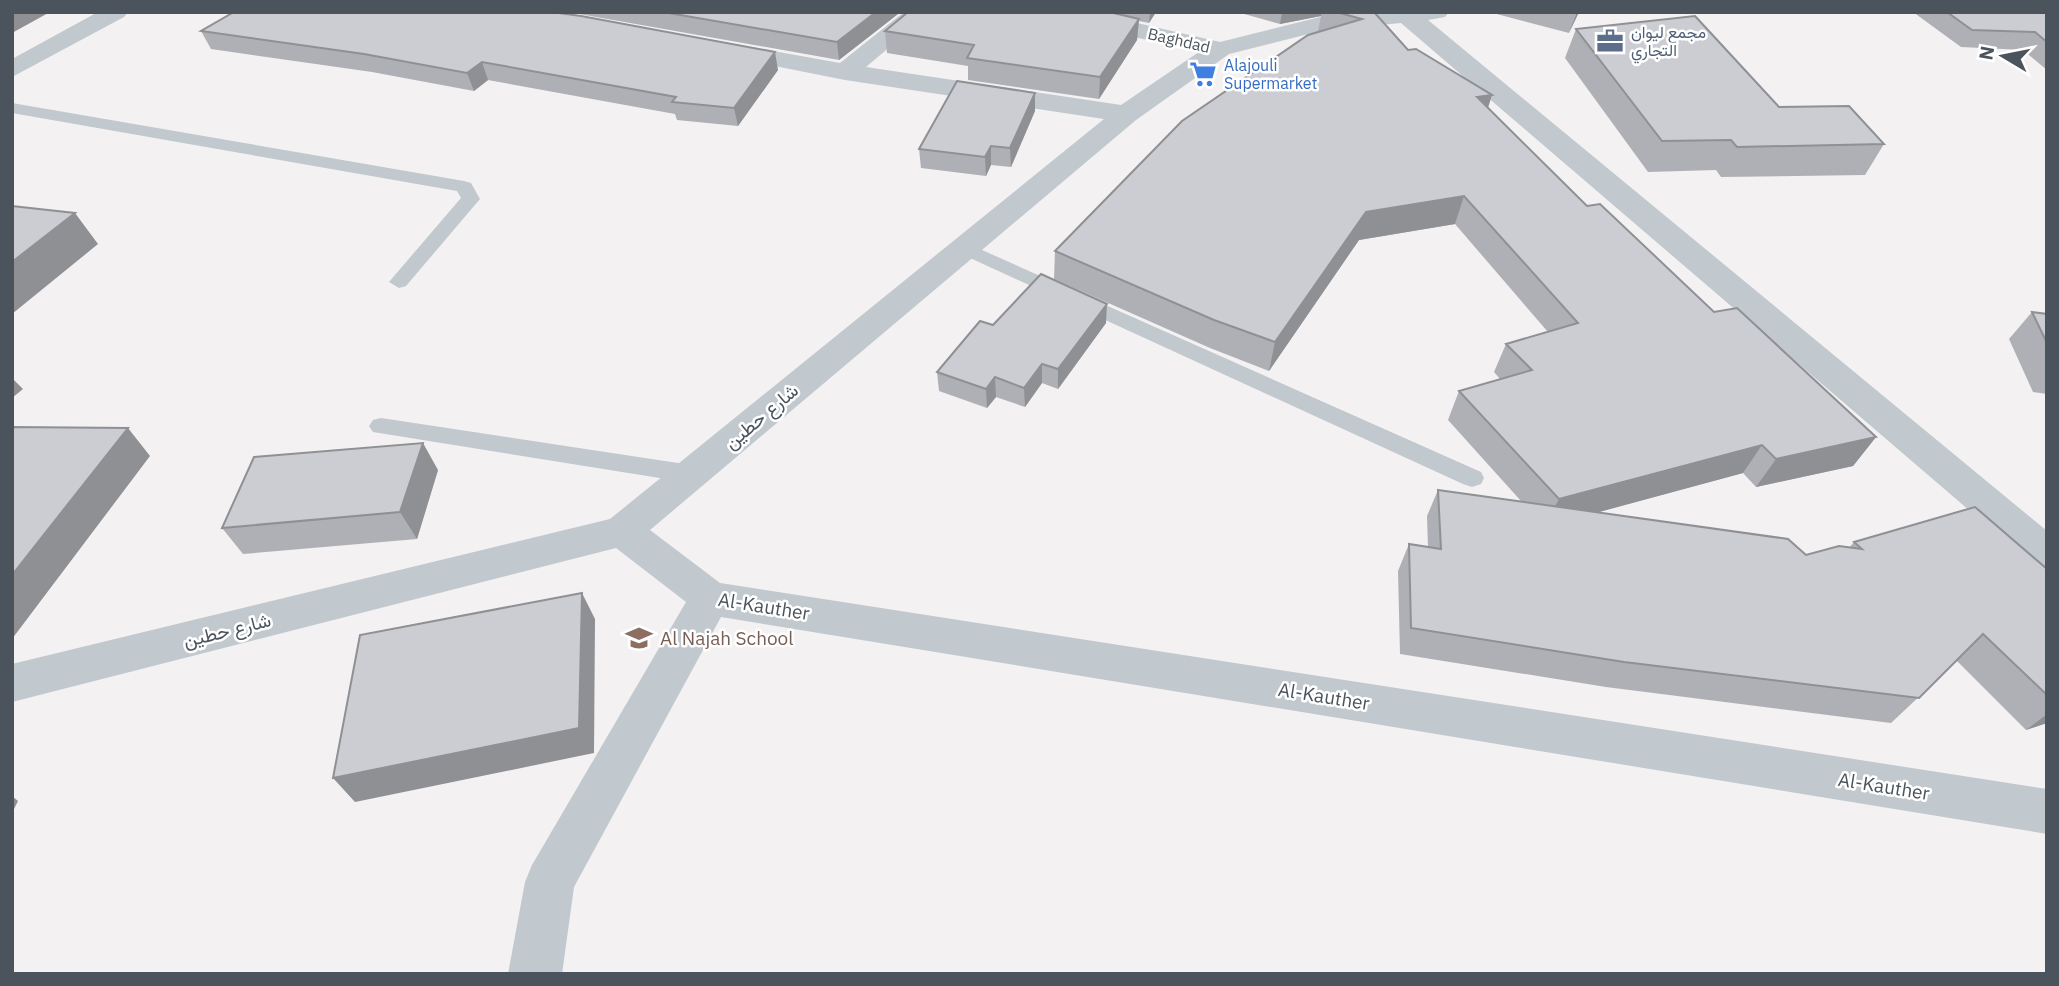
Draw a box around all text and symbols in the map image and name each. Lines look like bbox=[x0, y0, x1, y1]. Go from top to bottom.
north arrow bbox=[1968, 21, 2038, 91]
place label: مجمع ليوان التجاري bbox=[1631, 22, 1706, 64]
street label: Baghdad bbox=[1146, 23, 1212, 57]
office icon: مجمع ليوان التجاري bbox=[1595, 26, 1625, 56]
text: N bbox=[1973, 44, 1999, 62]
place label: Alajouli Supermarket bbox=[1224, 55, 1317, 93]
supermarket icon: Alajouli Supermarket bbox=[1188, 59, 1218, 89]
street label: شارع حطين bbox=[719, 378, 804, 455]
street label: Al-Kauther bbox=[717, 587, 811, 625]
street label: شارع حطين bbox=[181, 608, 274, 653]
school or university icon: Al Najah School bbox=[624, 623, 654, 653]
place label: Al Najah School bbox=[660, 626, 793, 650]
street label: Al-Kauther bbox=[1277, 677, 1371, 715]
street label: Al-Kauther bbox=[1837, 767, 1931, 805]

